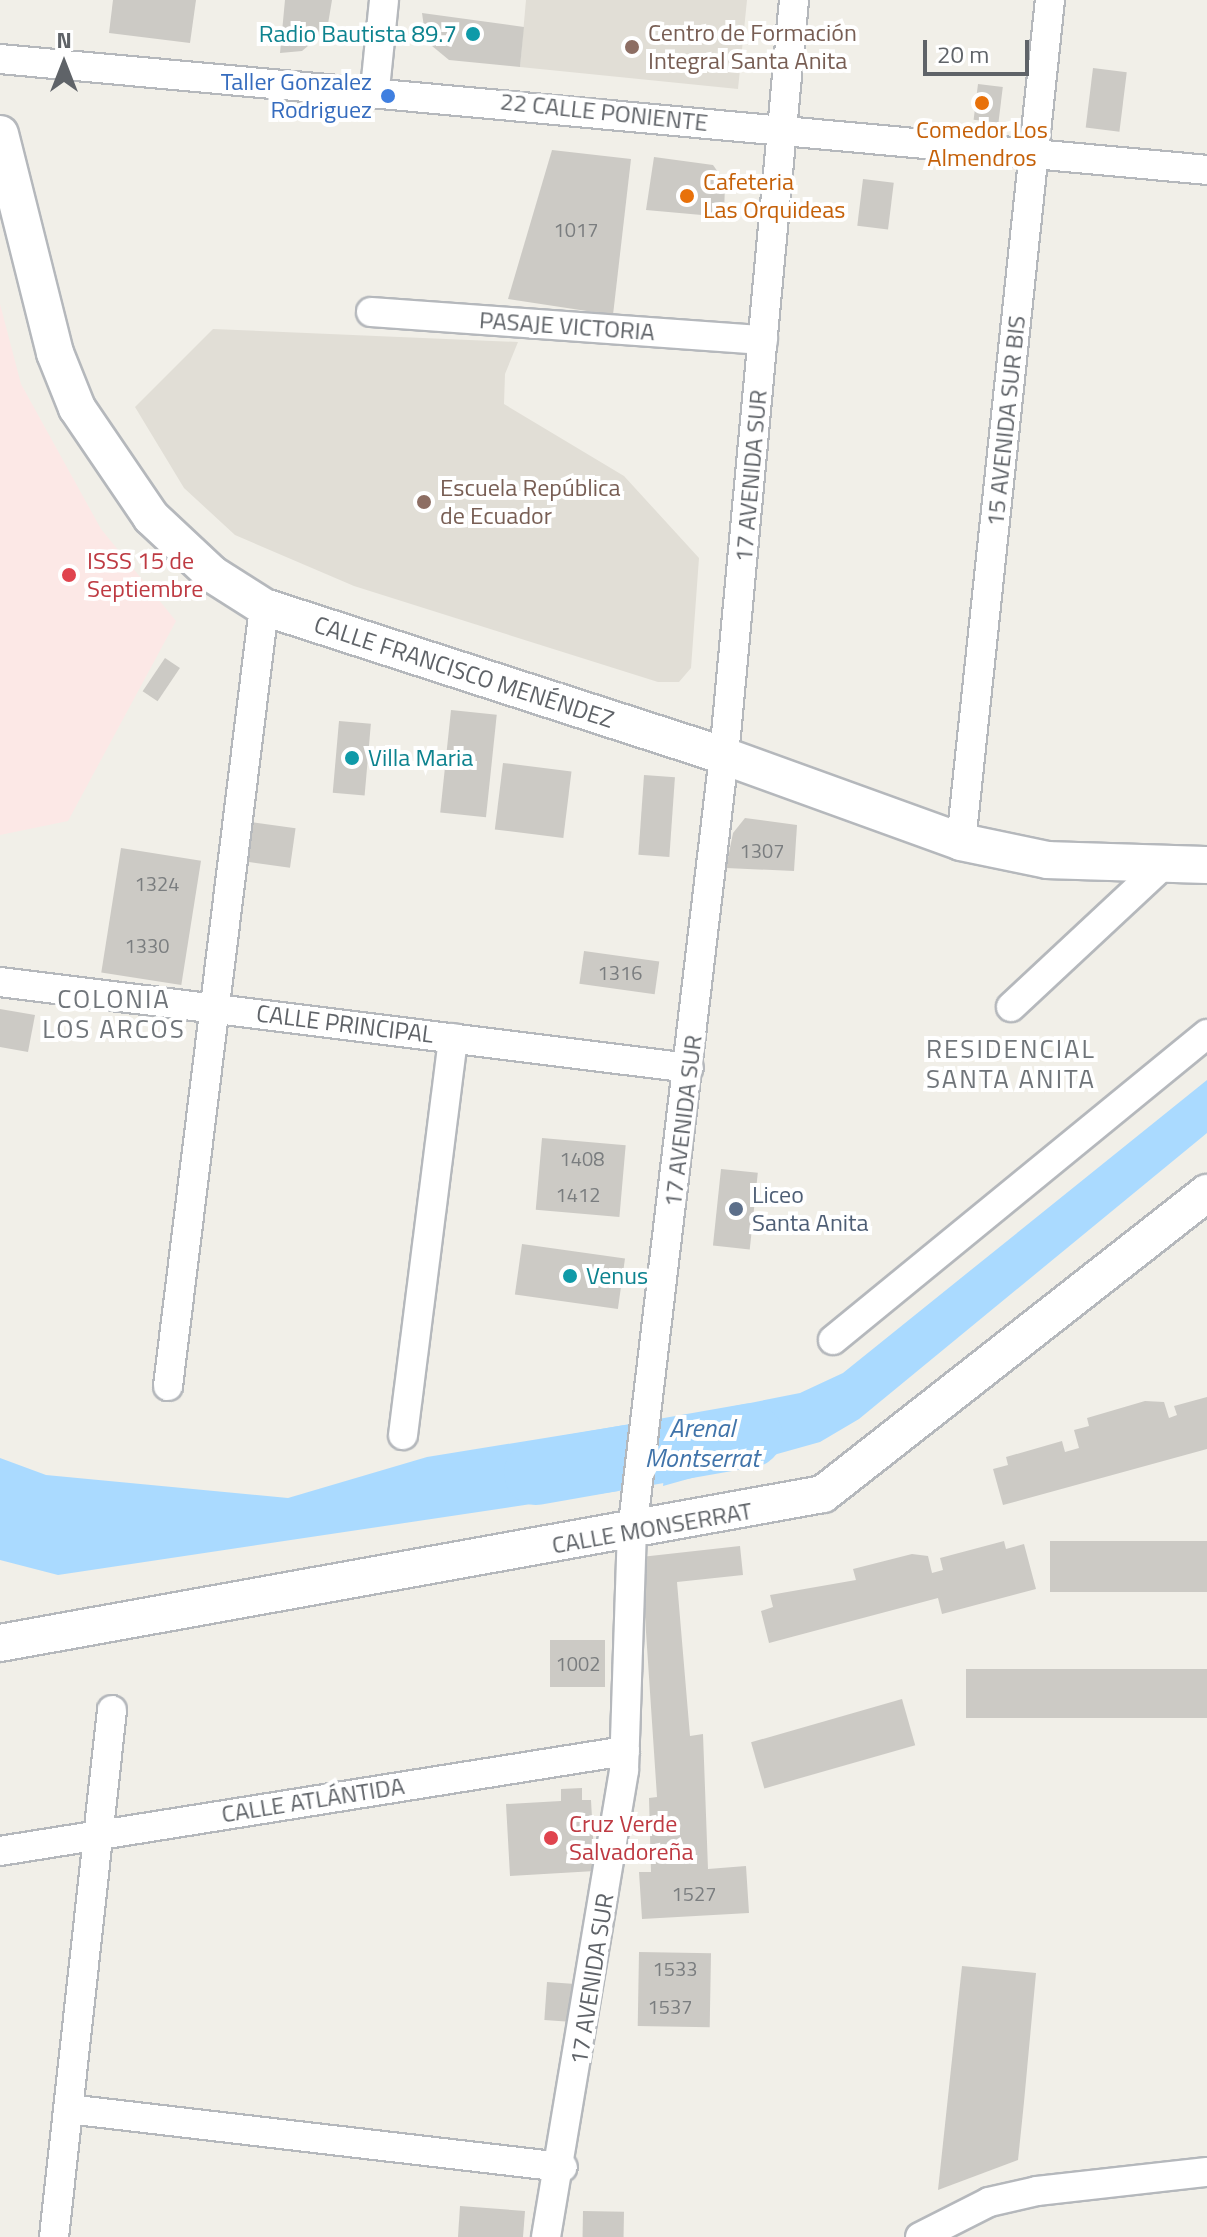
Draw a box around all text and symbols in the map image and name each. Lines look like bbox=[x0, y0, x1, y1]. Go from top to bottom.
place label: Centro de Formación Integral Santa Anita bbox=[648, 19, 857, 75]
place label: Radio Bautista 89.7 bbox=[259, 20, 457, 48]
text: N bbox=[56, 23, 72, 57]
north arrow bbox=[24, 24, 104, 104]
scale bar bbox=[927, 24, 1033, 74]
marker: Radio Bautista 89.7 bbox=[464, 25, 482, 43]
text: 20 m bbox=[937, 36, 989, 72]
marker: Centro de Formación Integral Santa Anita bbox=[623, 38, 641, 56]
place label: Taller Gonzalez Rodriguez bbox=[221, 68, 372, 124]
marker: Taller Gonzalez Rodriguez bbox=[379, 87, 397, 105]
street label: 22 CALLE PONIENTE bbox=[499, 87, 709, 137]
marker: Comedor Los Almendros bbox=[973, 94, 991, 112]
place label: Comedor Los Almendros bbox=[916, 116, 1048, 172]
place label: Cafeteria Las Orquideas bbox=[703, 168, 845, 224]
marker: Cafeteria Las Orquideas bbox=[678, 187, 696, 205]
house number: 1017 bbox=[554, 217, 598, 241]
street label: PASAJE VICTORIA bbox=[478, 305, 656, 347]
street label: 15 AVENIDA SUR BIS bbox=[981, 314, 1031, 528]
street label: 17 AVENIDA SUR bbox=[729, 389, 773, 563]
place label: Escuela República de Ecuador bbox=[440, 474, 621, 530]
marker: Escuela República de Ecuador bbox=[415, 493, 433, 511]
place label: ISSS 15 de Septiembre bbox=[87, 547, 203, 603]
marker: ISSS 15 de Septiembre bbox=[58, 564, 80, 586]
street label: CALLE FRANCISCO MENÉNDEZ bbox=[311, 610, 617, 734]
place label: Villa Maria bbox=[368, 744, 473, 772]
marker: Villa Maria bbox=[343, 749, 361, 767]
house number: 1307 bbox=[740, 838, 784, 862]
house number: 1324 bbox=[135, 871, 179, 895]
house number: 1330 bbox=[125, 933, 169, 957]
house number: 1316 bbox=[598, 960, 642, 984]
district label: COLONIA LOS ARCOS bbox=[42, 983, 186, 1044]
street label: CALLE PRINCIPAL bbox=[255, 999, 435, 1049]
street label: 17 AVENIDA SUR bbox=[658, 1033, 708, 1209]
district label: RESIDENCIAL SANTA ANITA bbox=[926, 1033, 1096, 1094]
house number: 1408 bbox=[560, 1146, 604, 1170]
place label: Liceo Santa Anita bbox=[752, 1181, 868, 1237]
house number: 1412 bbox=[556, 1182, 600, 1206]
marker: Liceo Santa Anita bbox=[727, 1200, 745, 1218]
place label: Venus bbox=[586, 1262, 648, 1290]
marker: Venus bbox=[561, 1267, 579, 1285]
water label: Arenal Montserrat bbox=[645, 1412, 759, 1474]
street label: CALLE MONSERRAT bbox=[550, 1496, 754, 1560]
house number: 1002 bbox=[556, 1651, 600, 1675]
street label: CALLE ATLÁNTIDA bbox=[220, 1771, 406, 1829]
place label: Cruz Verde Salvadoreña bbox=[569, 1810, 693, 1866]
marker: Cruz Verde Salvadoreña bbox=[540, 1827, 562, 1849]
house number: 1527 bbox=[672, 1881, 716, 1905]
street label: 17 AVENIDA SUR bbox=[564, 1891, 620, 2067]
house number: 1533 bbox=[653, 1956, 697, 1980]
house number: 1537 bbox=[648, 1994, 692, 2018]

